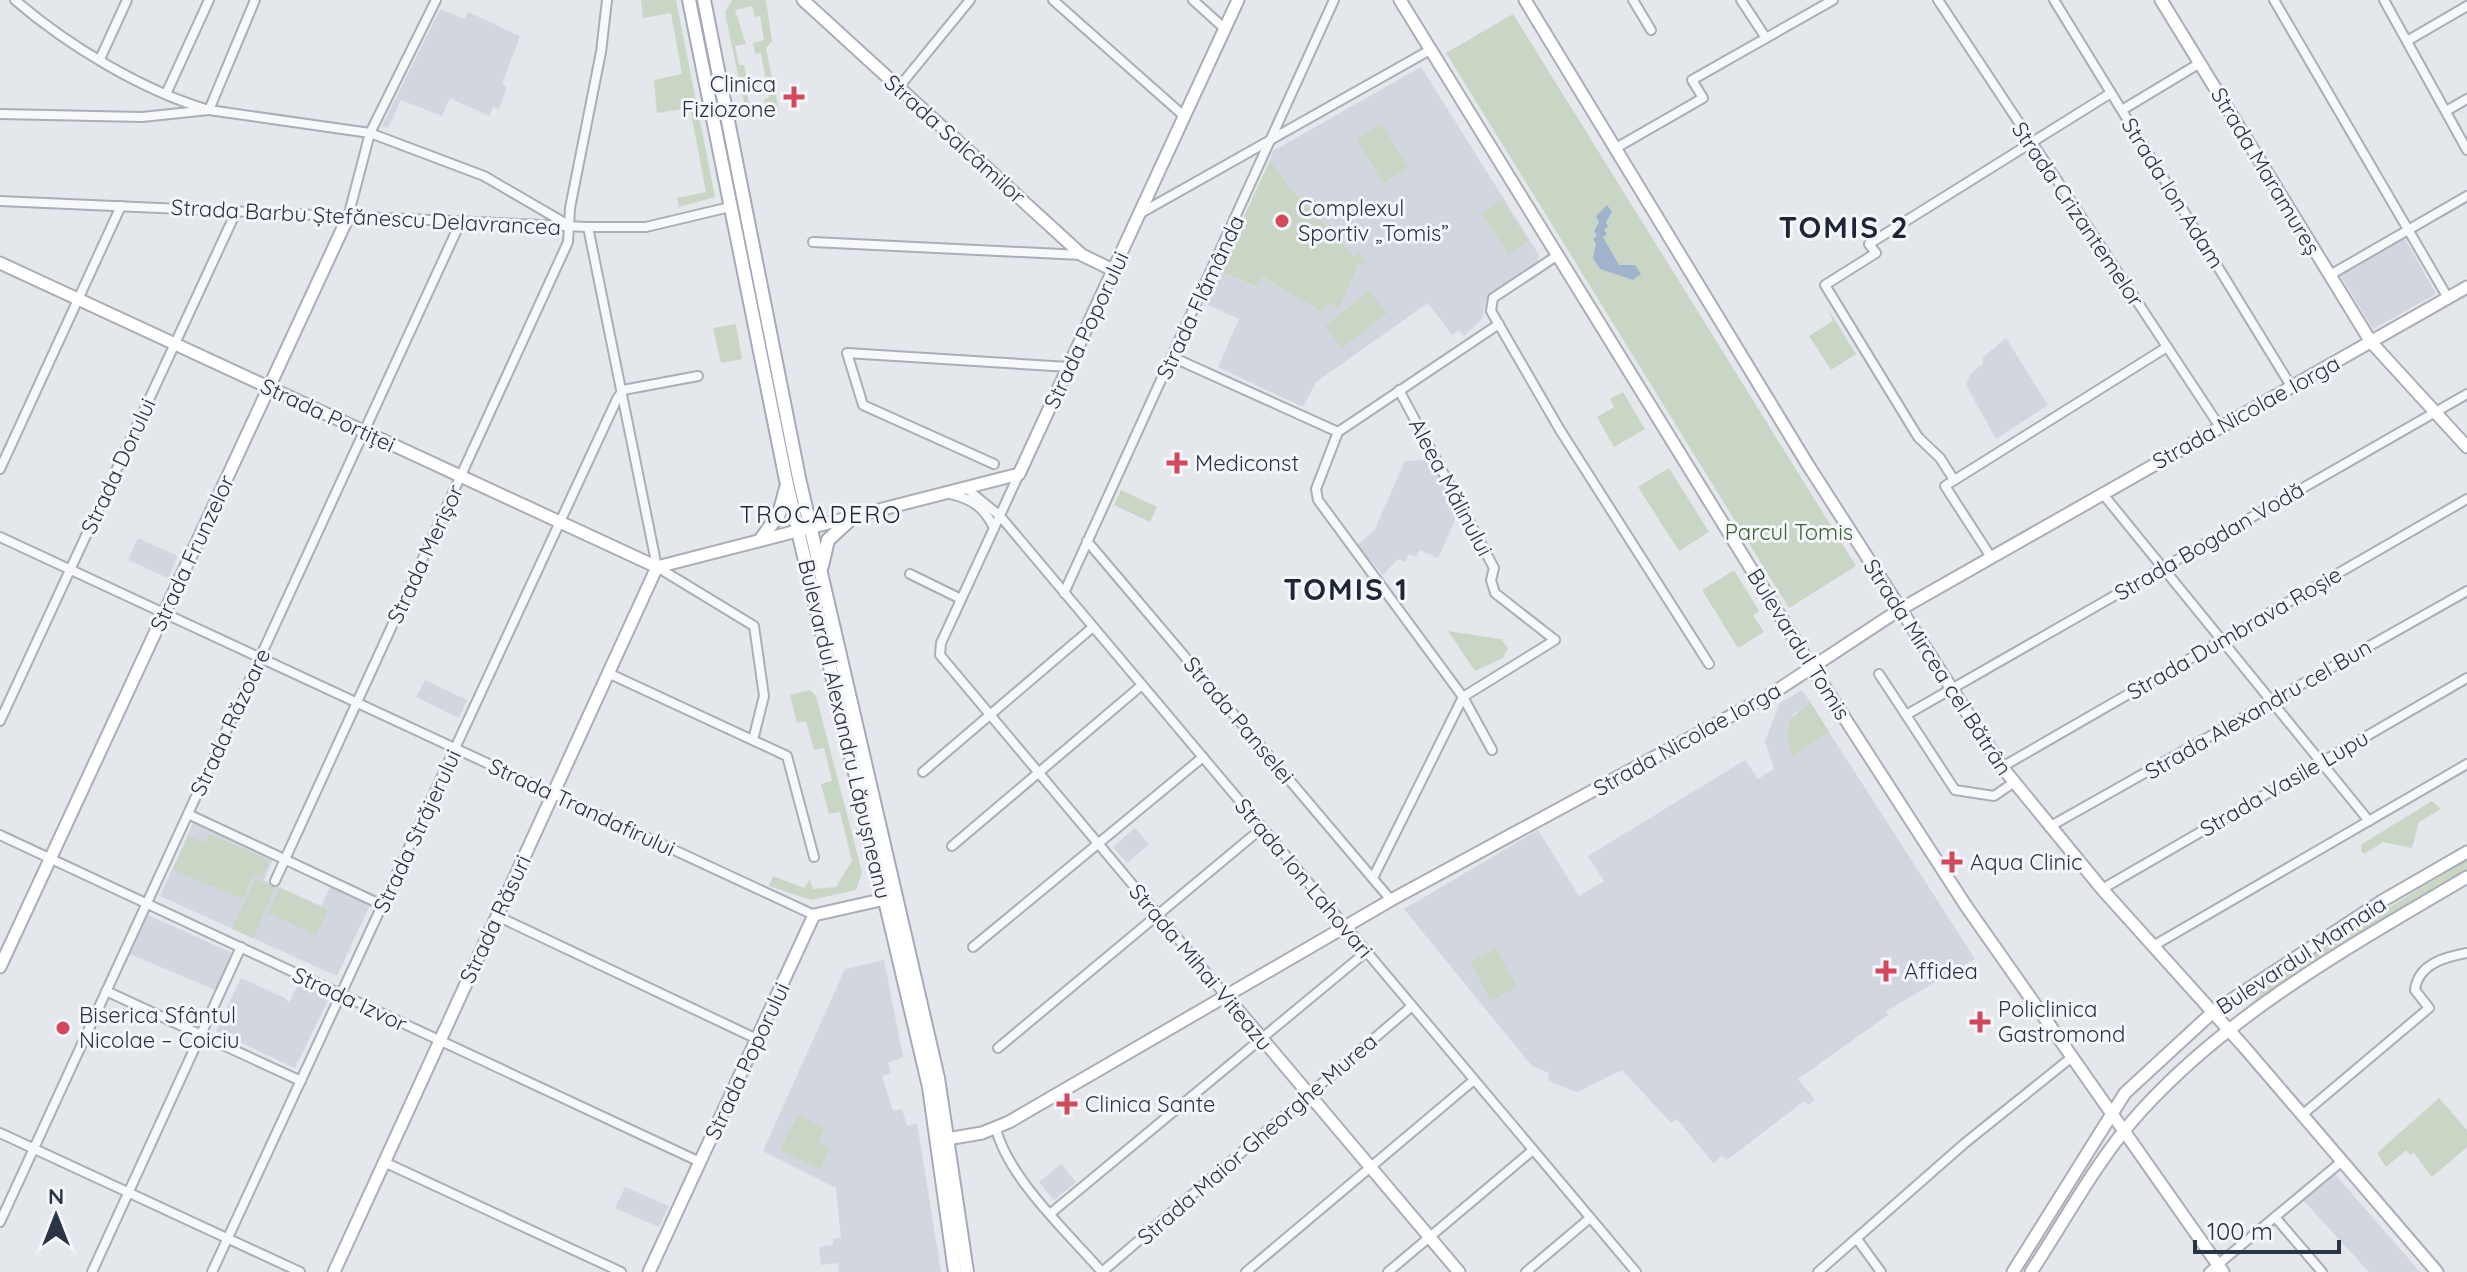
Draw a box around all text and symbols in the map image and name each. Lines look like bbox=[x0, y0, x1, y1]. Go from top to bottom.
street label: Strada Salcâmilor bbox=[878, 68, 1032, 210]
place label: Clinica Fiziozone bbox=[682, 70, 776, 123]
street label: Strada Maramureș bbox=[2205, 82, 2327, 260]
marker: Clinica Fiziozone bbox=[783, 86, 805, 108]
street label: Strada Ion Adam bbox=[2115, 112, 2231, 274]
street label: Strada Crizantemelor bbox=[2006, 116, 2151, 312]
street label: Strada Barbu Ștefănescu Delavrancea bbox=[170, 193, 562, 241]
place label: Complexul Sportiv „Tomis” bbox=[1298, 194, 1449, 247]
district label: TOMIS 2 bbox=[1778, 208, 1910, 246]
street label: Strada Flămânda bbox=[1150, 211, 1250, 383]
marker: Complexul Sportiv „Tomis” bbox=[1273, 212, 1291, 230]
street label: Strada Poporului bbox=[1037, 247, 1135, 413]
street label: Strada Nicolae Iorga bbox=[2147, 349, 2345, 475]
street label: Strada Portiței bbox=[256, 372, 400, 458]
street label: Strada Dorului bbox=[74, 394, 162, 538]
street label: Aleea Mălinului bbox=[1403, 413, 1499, 561]
place label: Mediconst bbox=[1195, 449, 1299, 477]
marker: Mediconst bbox=[1166, 452, 1188, 474]
street label: Strada Frunzelor bbox=[144, 470, 241, 636]
street label: Strada Bogdan Vodă bbox=[2109, 475, 2309, 607]
street label: Strada Merișor bbox=[381, 480, 470, 628]
district label: TROCADERO bbox=[739, 499, 903, 529]
park label: Parcul Tomis bbox=[1725, 518, 1853, 546]
street label: Strada Mircea cel Bătrân bbox=[1858, 554, 2018, 780]
street label: Bulevardul Alexandru Lăpușneanu bbox=[792, 557, 898, 901]
street label: Strada Dumbrava Roșie bbox=[2122, 560, 2346, 706]
street label: Bulevardul Tomis bbox=[1741, 563, 1857, 725]
district label: TOMIS 1 bbox=[1283, 570, 1409, 608]
street label: Strada Alexandru cel Bun bbox=[2140, 633, 2376, 785]
street label: Strada Răzoare bbox=[184, 644, 276, 800]
street label: Strada Panselei bbox=[1178, 651, 1300, 789]
street label: Strada Nicolae Iorga bbox=[1588, 676, 1786, 802]
street label: Strada Vasile Lupu bbox=[2195, 723, 2373, 843]
street label: Strada Străjerului bbox=[367, 745, 467, 917]
street label: Strada Trandafirului bbox=[484, 751, 680, 863]
street label: Strada Ion Lahovari bbox=[1229, 792, 1379, 964]
place label: Aqua Clinic bbox=[1970, 848, 2082, 876]
street label: Strada Răsuri bbox=[453, 850, 537, 988]
marker: Aqua Clinic bbox=[1941, 851, 1963, 873]
street label: Strada Mihai Viteazu bbox=[1123, 878, 1279, 1056]
street label: Bulevardul Mamaia bbox=[2211, 890, 2391, 1020]
place label: Affidea bbox=[1904, 957, 1978, 985]
street label: Strada Izvor bbox=[288, 960, 412, 1038]
marker: Affidea bbox=[1875, 960, 1897, 982]
street label: Strada Poporului bbox=[698, 978, 796, 1144]
place label: Policlinica Gastromond bbox=[1998, 995, 2125, 1048]
place label: Biserica Sfântul Nicolae – Coiciu bbox=[79, 1001, 239, 1054]
marker: Policlinica Gastromond bbox=[1969, 1011, 1991, 1033]
marker: Biserica Sfântul Nicolae – Coiciu bbox=[54, 1019, 72, 1037]
street label: Strada Maior Gheorghe Murea bbox=[1131, 1027, 1383, 1251]
place label: Clinica Sante bbox=[1085, 1090, 1215, 1118]
marker: Clinica Sante bbox=[1056, 1093, 1078, 1115]
north arrow bbox=[16, 1176, 96, 1256]
text: N bbox=[48, 1182, 64, 1210]
scale bar bbox=[2195, 1204, 2339, 1254]
text: 100 m bbox=[2207, 1216, 2273, 1246]

